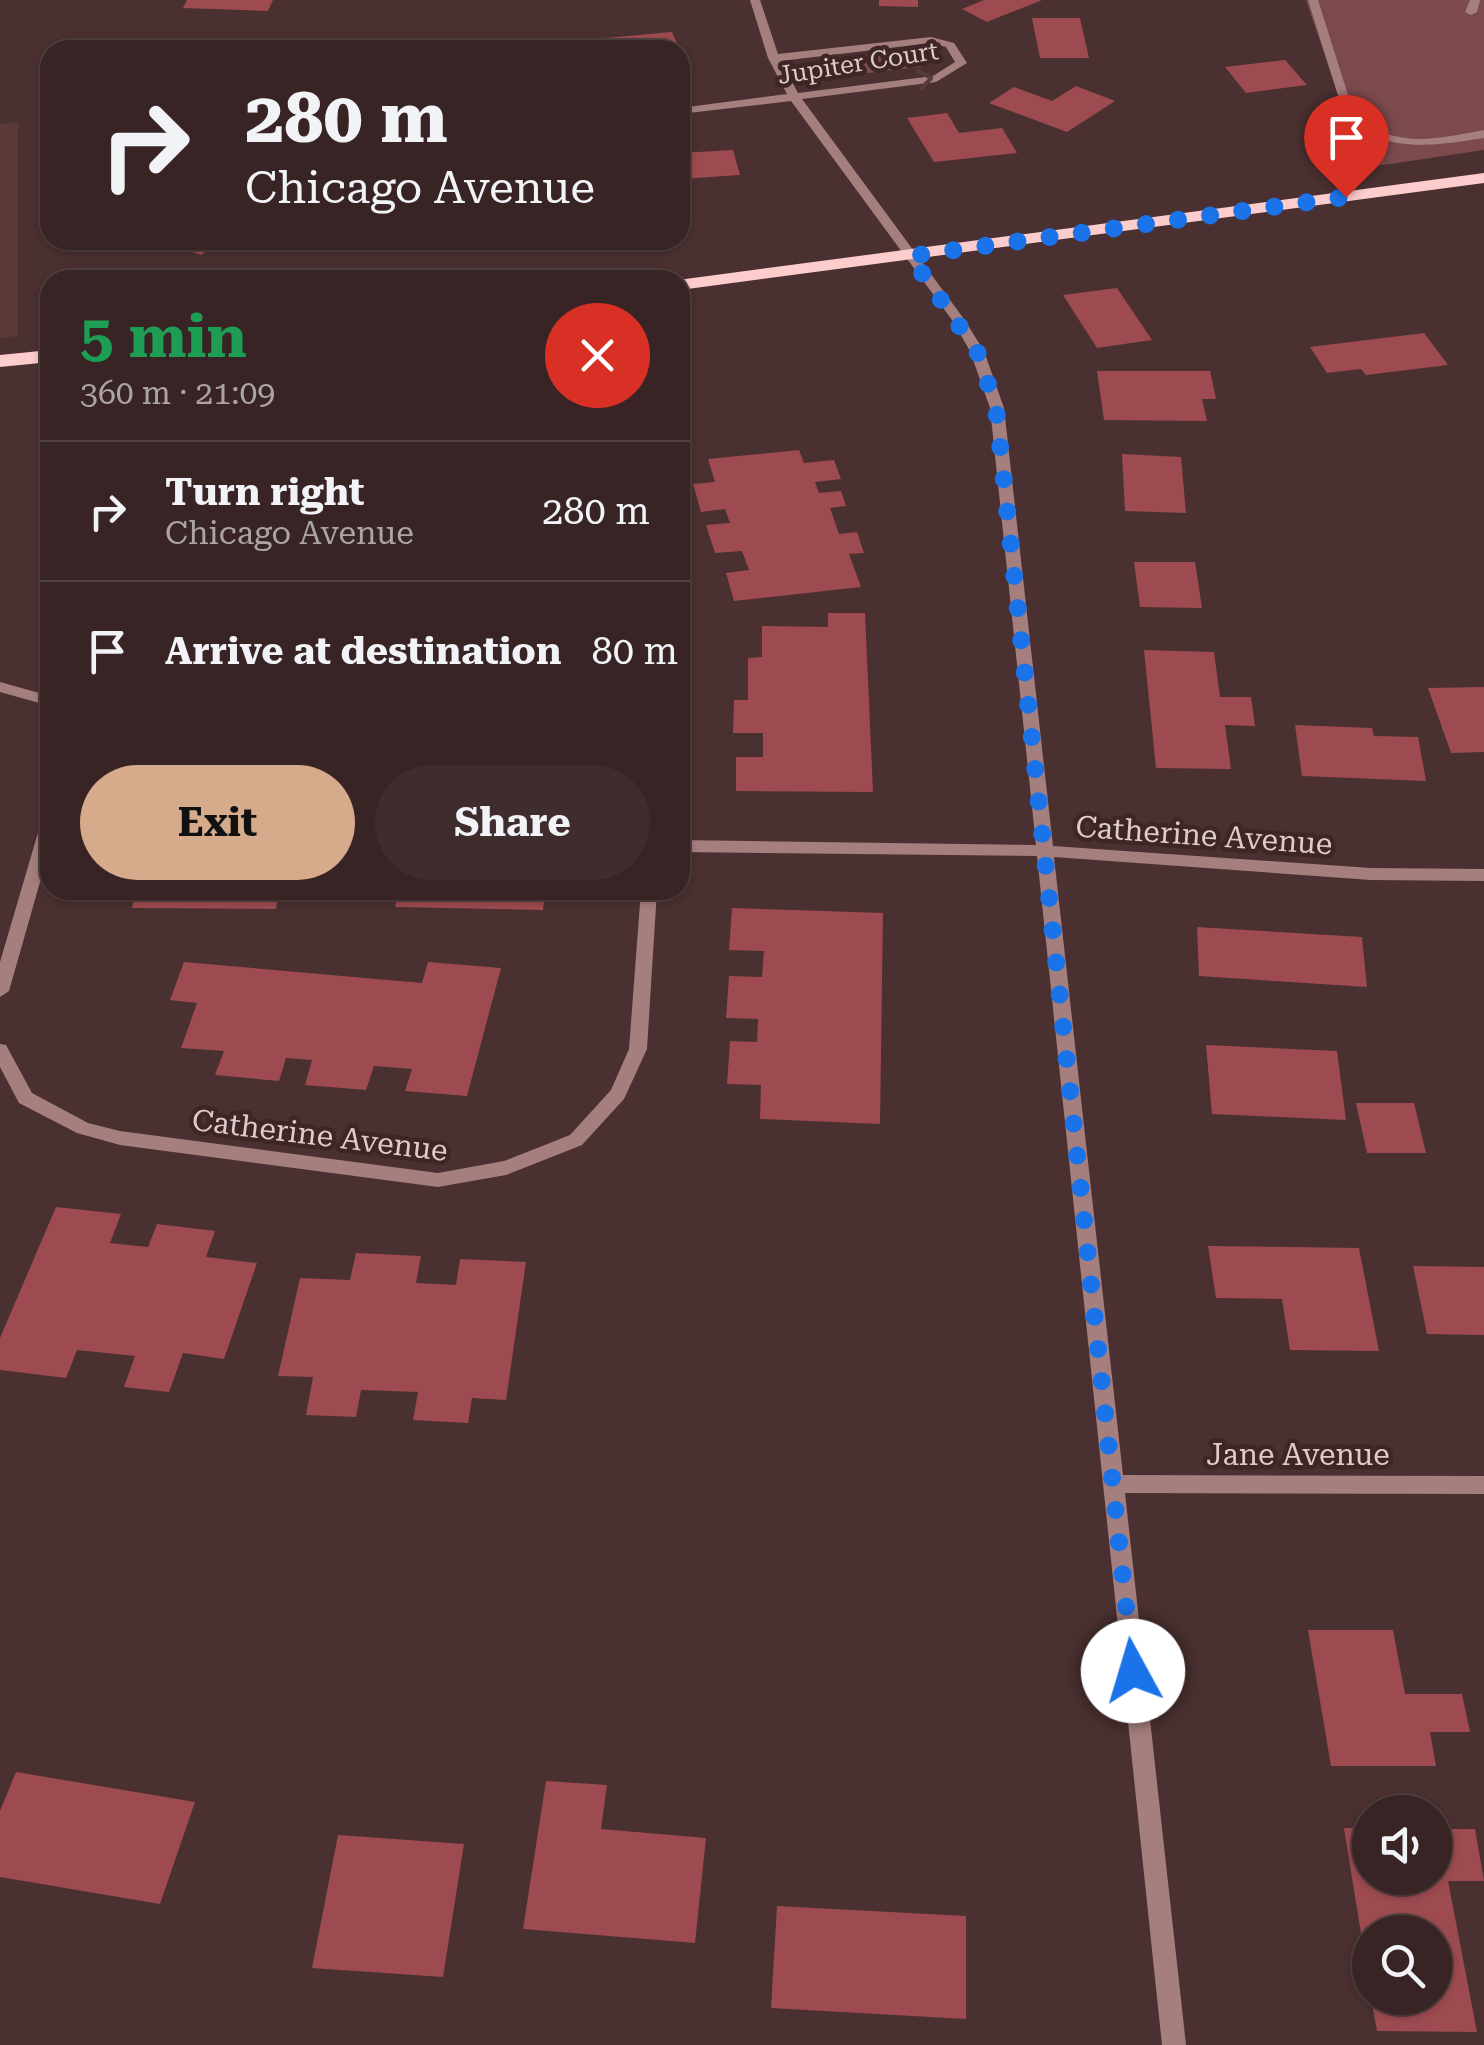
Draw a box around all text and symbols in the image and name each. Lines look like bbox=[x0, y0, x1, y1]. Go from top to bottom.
street label: Jupiter Court bbox=[776, 36, 940, 90]
one-way arrow bbox=[917, 69, 934, 90]
text: 280 m bbox=[245, 77, 448, 159]
icon: right bbox=[80, 80, 210, 210]
pin bbox=[1304, 95, 1389, 198]
icon: arrive bbox=[1319, 110, 1374, 165]
text: Chicago Avenue bbox=[245, 161, 595, 214]
text: 5 min bbox=[80, 301, 247, 372]
button: close bbox=[545, 303, 650, 408]
text: 360 m · 21:09 bbox=[80, 374, 275, 412]
text: Turn right bbox=[165, 470, 364, 514]
icon: right bbox=[80, 484, 135, 539]
text: 280 m bbox=[542, 489, 650, 533]
text: Chicago Avenue bbox=[165, 514, 414, 552]
icon: arrive bbox=[80, 624, 135, 679]
text: Arrive at destination bbox=[165, 629, 561, 673]
text: 80 m bbox=[591, 629, 678, 673]
button: Exit bbox=[80, 765, 355, 880]
button: Share bbox=[375, 765, 650, 880]
street label: Catherine Avenue bbox=[1074, 809, 1334, 861]
street label: Catherine Avenue bbox=[190, 1102, 450, 1168]
street label: Jane Avenue bbox=[1206, 1437, 1390, 1472]
position arrow bbox=[1081, 1619, 1185, 1723]
map controls bbox=[1352, 1795, 1452, 2015]
button: sound bbox=[1352, 1795, 1452, 1895]
button: search bbox=[1352, 1915, 1452, 2015]

